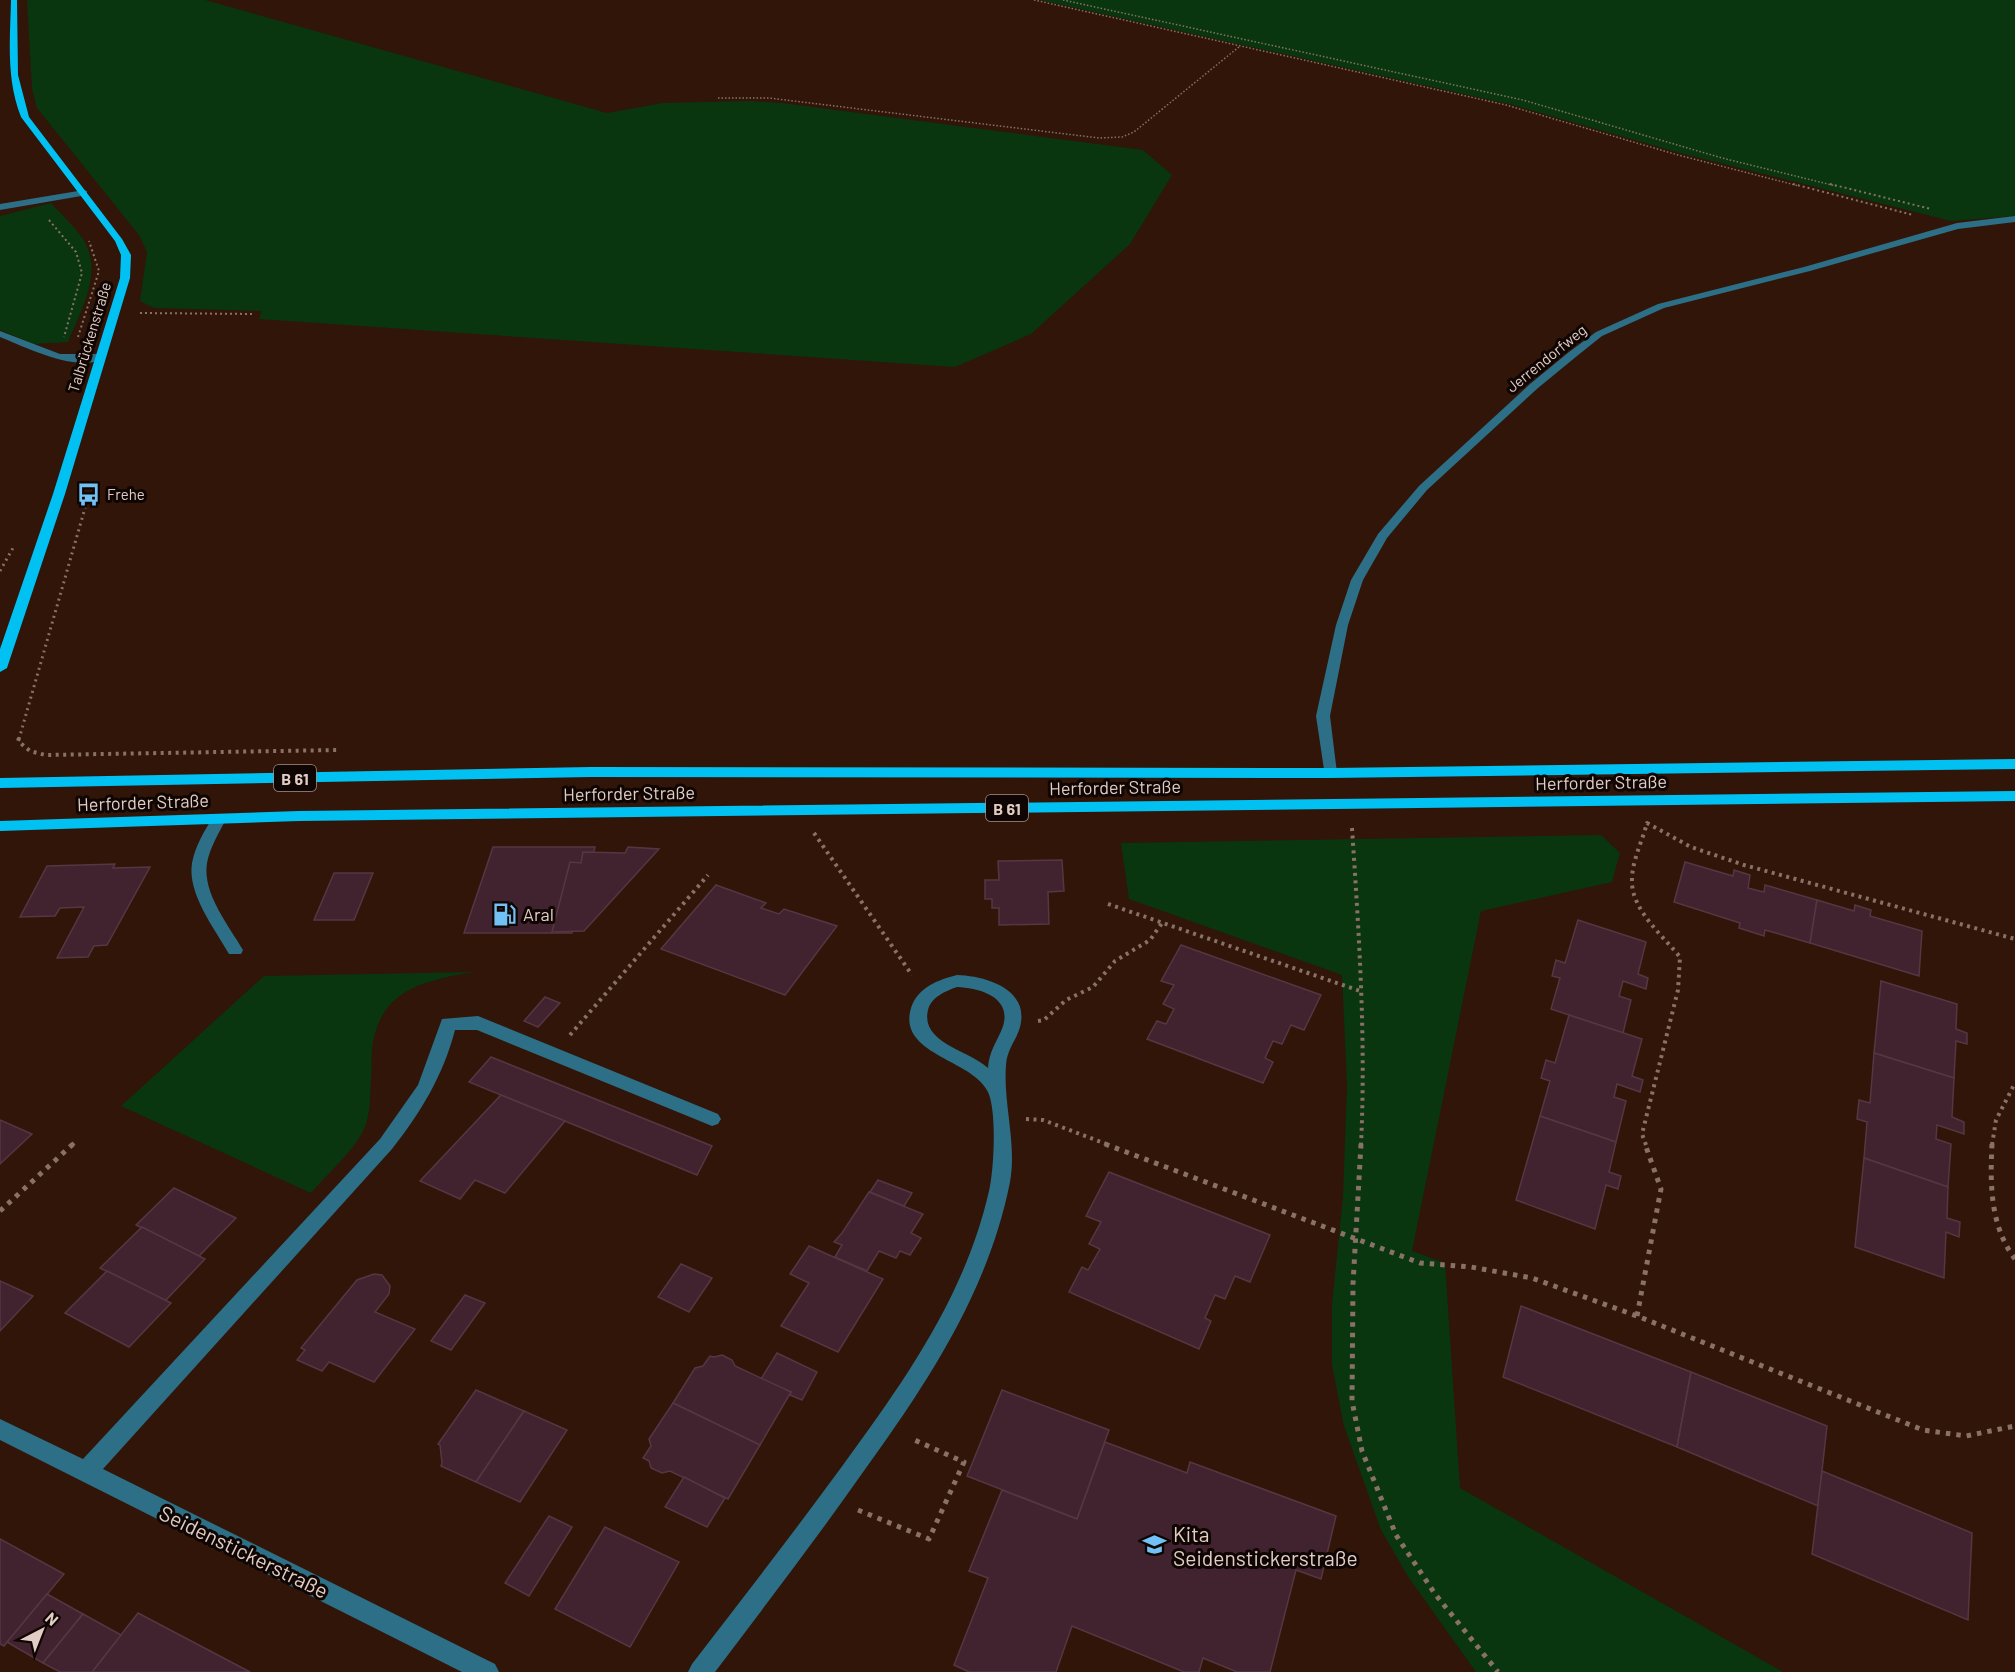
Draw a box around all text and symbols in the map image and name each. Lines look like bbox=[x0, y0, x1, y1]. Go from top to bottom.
street label: Talbrückenstraße bbox=[64, 280, 114, 394]
street label: Jerrendorfweg bbox=[1502, 320, 1590, 396]
bus stop icon: Frehe bbox=[76, 481, 102, 507]
place label: Frehe bbox=[107, 485, 145, 503]
road number: B 61 bbox=[274, 765, 316, 791]
street label: Herforder Straße bbox=[1535, 770, 1667, 794]
street label: Herforder Straße bbox=[1049, 775, 1181, 799]
street label: Herforder Straße bbox=[563, 781, 695, 805]
street label: Herforder Straße bbox=[77, 789, 209, 815]
road number: B 61 bbox=[986, 795, 1028, 821]
fuel station icon: Aral bbox=[492, 901, 518, 927]
place label: Aral bbox=[523, 903, 554, 925]
street label: Seidenstickerstraße bbox=[156, 1499, 332, 1603]
place label: Kita Seidenstickerstraße bbox=[1173, 1521, 1358, 1570]
school or university icon: Kita Seidenstickerstraße bbox=[1142, 1532, 1168, 1558]
north arrow bbox=[12, 1600, 72, 1660]
text: N bbox=[42, 1608, 63, 1629]

